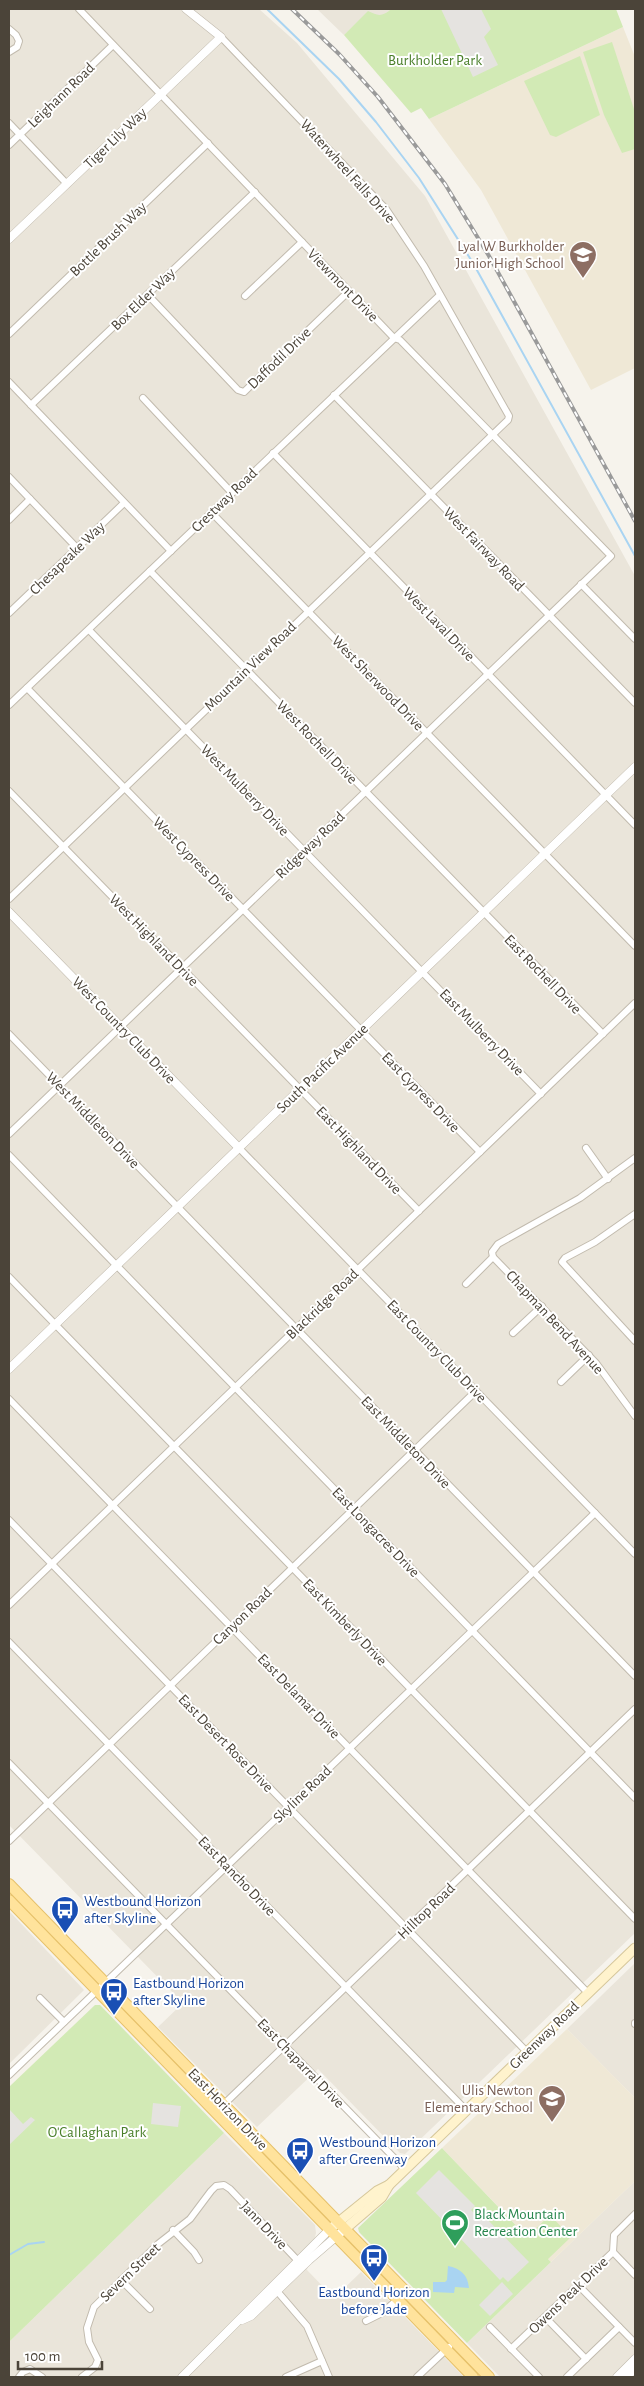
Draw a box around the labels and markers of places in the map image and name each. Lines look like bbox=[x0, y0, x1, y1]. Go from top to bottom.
place label: Lyal W Burkholder Junior High School bbox=[456, 239, 564, 271]
school or university icon: Lyal W Burkholder Junior High School bbox=[568, 240, 598, 279]
place label: Westbound Horizon after Skyline bbox=[84, 1894, 201, 1926]
bus stop icon: Westbound Horizon after Skyline bbox=[50, 1895, 80, 1934]
place label: Eastbound Horizon after Skyline bbox=[133, 1976, 244, 2008]
bus stop icon: Eastbound Horizon after Skyline bbox=[99, 1977, 129, 2016]
place label: Ulis Newton Elementary School bbox=[424, 2083, 533, 2115]
school or university icon: Ulis Newton Elementary School bbox=[537, 2084, 567, 2123]
place label: Westbound Horizon after Greenway bbox=[319, 2135, 436, 2167]
bus stop icon: Westbound Horizon after Greenway bbox=[285, 2136, 315, 2175]
place label: Black Mountain Recreation Center bbox=[474, 2207, 578, 2239]
sports icon: Black Mountain Recreation Center bbox=[440, 2208, 470, 2247]
bus stop icon: Eastbound Horizon before Jade bbox=[359, 2243, 389, 2282]
place label: Eastbound Horizon before Jade bbox=[318, 2285, 430, 2317]

